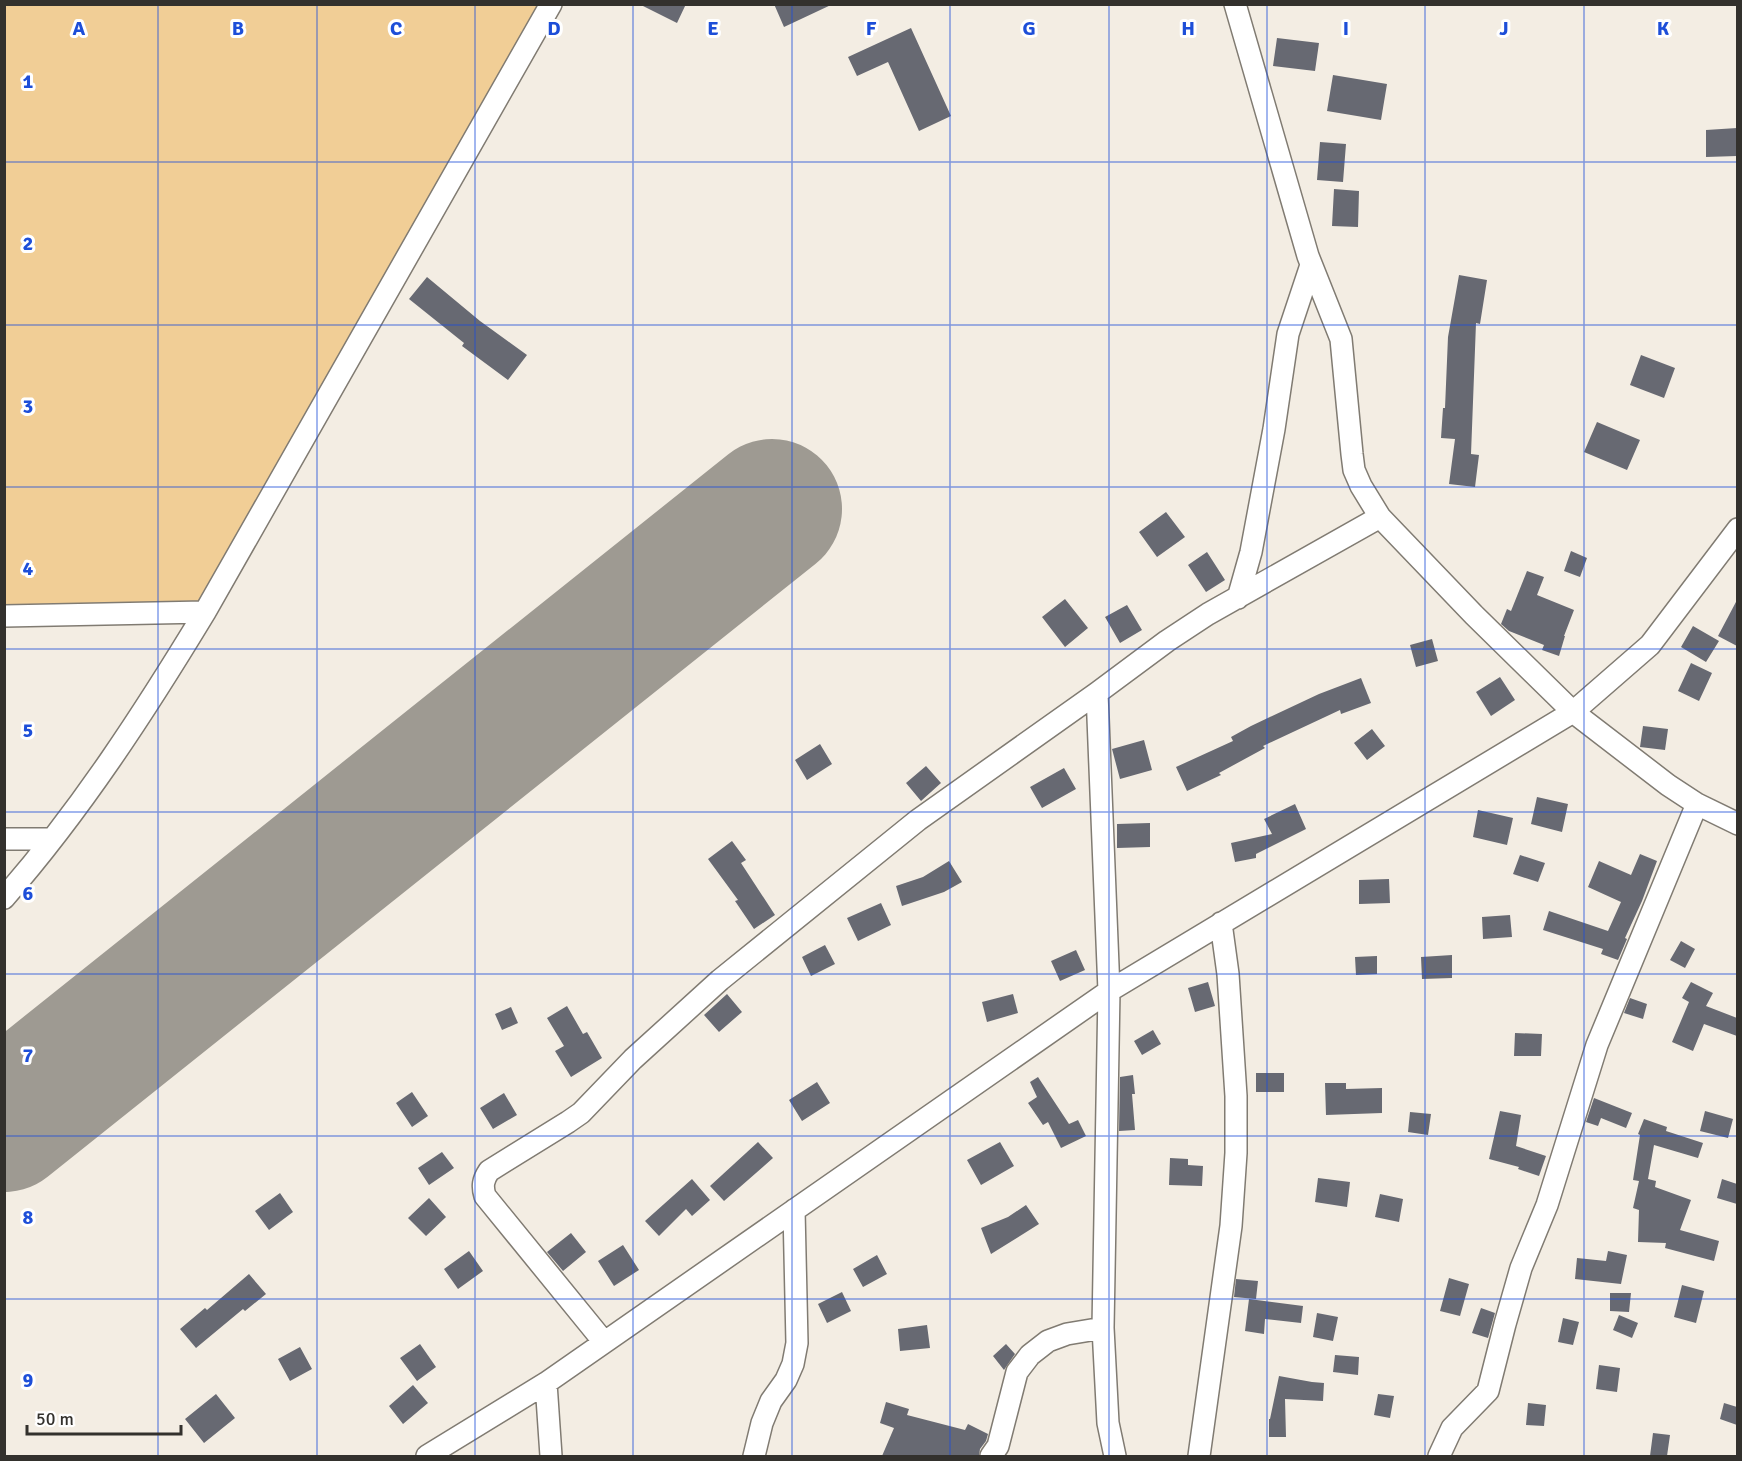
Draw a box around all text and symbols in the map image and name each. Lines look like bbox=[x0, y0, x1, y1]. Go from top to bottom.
text: A bbox=[73, 16, 86, 41]
text: B bbox=[232, 16, 244, 41]
text: C bbox=[390, 16, 402, 41]
text: D bbox=[547, 16, 561, 41]
text: E bbox=[707, 16, 719, 41]
text: F bbox=[866, 16, 877, 41]
text: G bbox=[1022, 16, 1036, 41]
text: H bbox=[1181, 16, 1195, 41]
text: I bbox=[1343, 16, 1349, 41]
text: J bbox=[1499, 16, 1509, 41]
text: K bbox=[1657, 16, 1670, 41]
text: 1 bbox=[23, 69, 34, 94]
text: 2 bbox=[23, 231, 33, 256]
text: 3 bbox=[23, 394, 33, 419]
text: 4 bbox=[23, 556, 34, 581]
text: 5 bbox=[23, 718, 33, 743]
text: 6 bbox=[23, 881, 34, 906]
text: 7 bbox=[23, 1043, 34, 1068]
text: 8 bbox=[23, 1205, 34, 1230]
text: 9 bbox=[23, 1368, 34, 1393]
scale bar bbox=[27, 1398, 182, 1436]
text: 50 m bbox=[36, 1408, 74, 1430]

